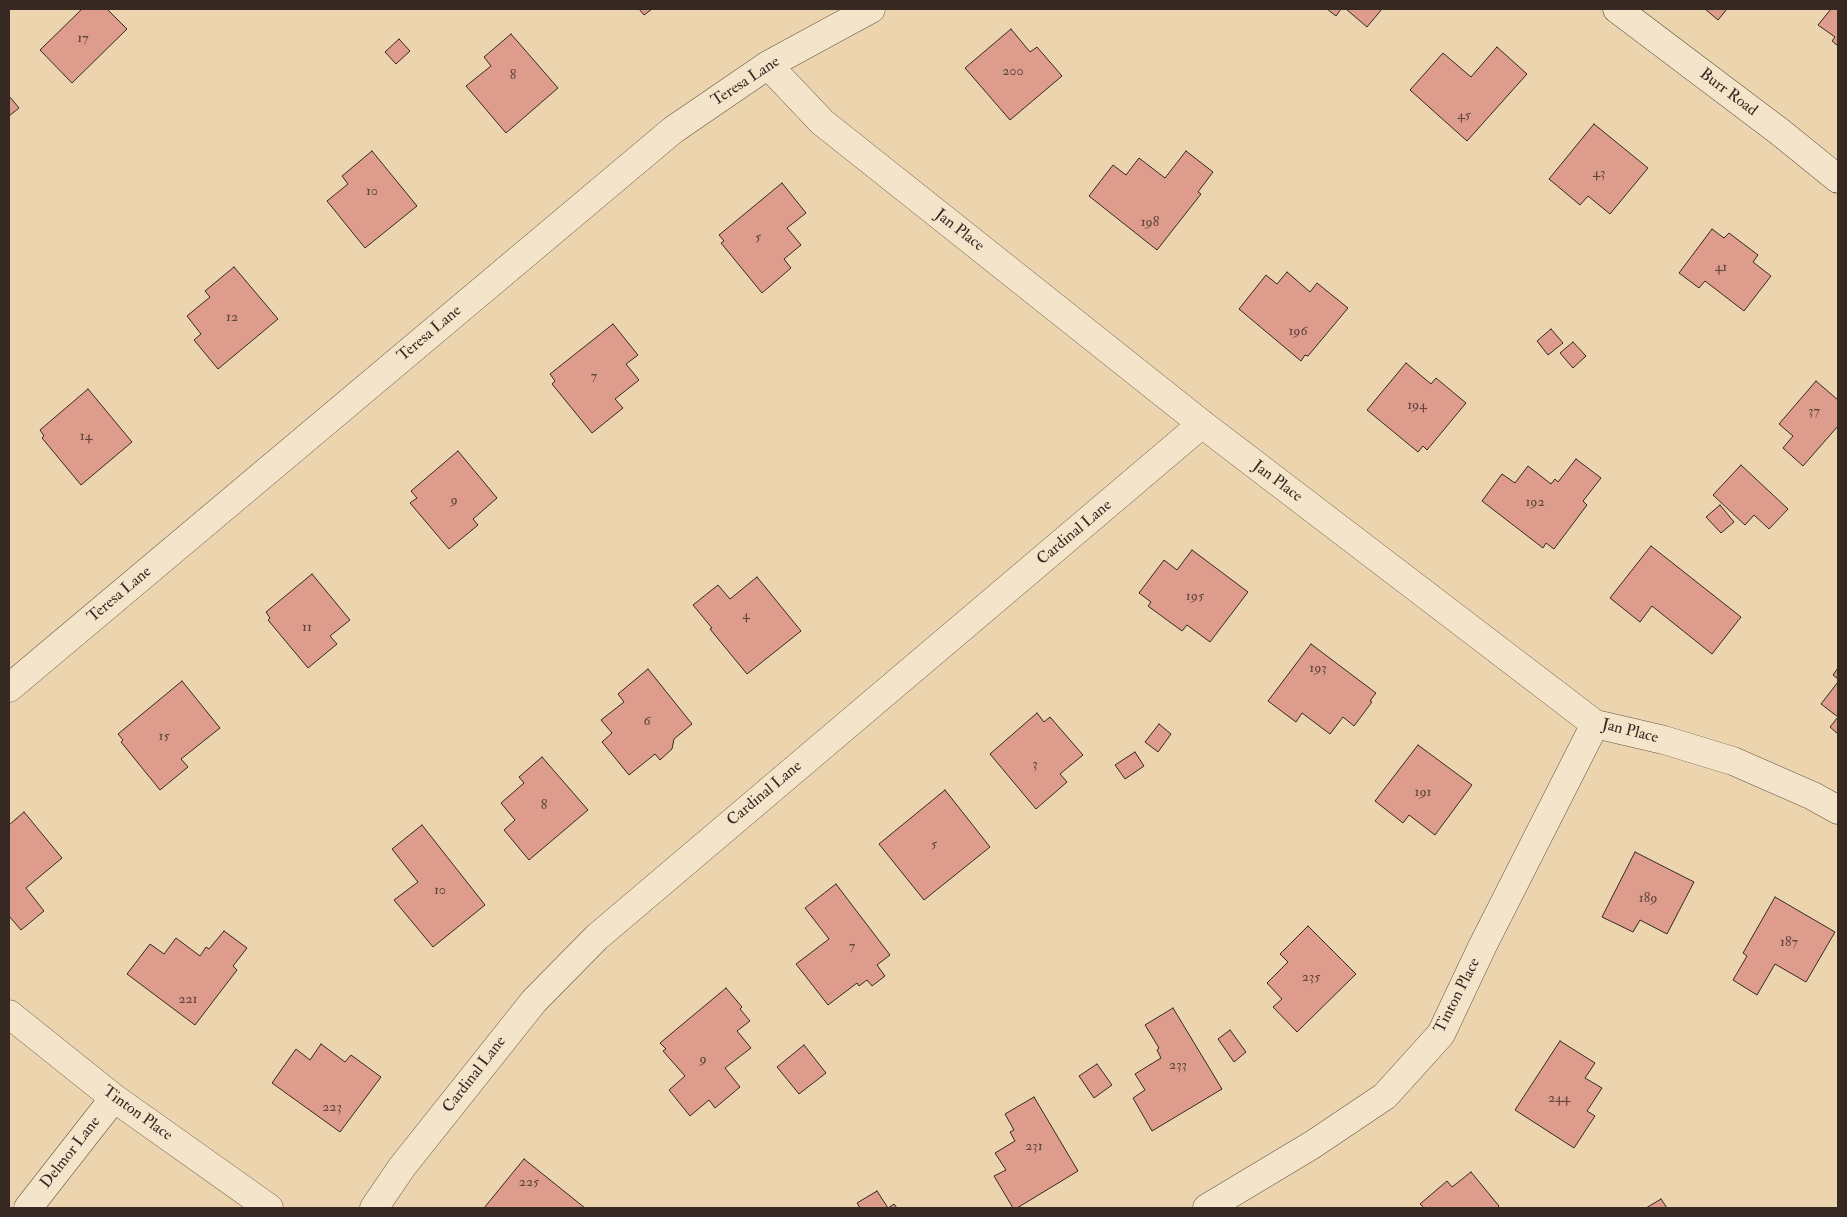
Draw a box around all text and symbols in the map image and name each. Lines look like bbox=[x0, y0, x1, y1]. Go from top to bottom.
house number: 17 bbox=[77, 31, 89, 47]
street label: Teresa Lane bbox=[708, 53, 784, 111]
house number: 200 bbox=[1002, 64, 1024, 80]
street label: Burr Road bbox=[1695, 65, 1761, 121]
house number: 8 bbox=[510, 68, 516, 84]
house number: 45 bbox=[1457, 108, 1471, 124]
house number: 43 bbox=[1593, 166, 1605, 182]
house number: 10 bbox=[366, 184, 378, 200]
street label: Jan Place bbox=[930, 206, 988, 256]
house number: 198 bbox=[1141, 215, 1159, 231]
house number: 5 bbox=[755, 230, 761, 246]
house number: 41 bbox=[1715, 260, 1727, 276]
street label: Teresa Lane bbox=[394, 302, 466, 366]
house number: 12 bbox=[226, 310, 238, 326]
house number: 196 bbox=[1288, 324, 1308, 340]
house number: 7 bbox=[591, 369, 597, 385]
house number: 194 bbox=[1407, 398, 1427, 414]
house number: 37 bbox=[1808, 404, 1820, 420]
house number: 14 bbox=[80, 429, 92, 445]
street label: Jan Place bbox=[1248, 457, 1306, 507]
house number: 9 bbox=[450, 493, 458, 509]
house number: 192 bbox=[1525, 495, 1545, 511]
street label: Cardinal Lane bbox=[1034, 496, 1116, 570]
street label: Teresa Lane bbox=[84, 563, 156, 627]
house number: 195 bbox=[1186, 589, 1204, 605]
house number: 4 bbox=[742, 608, 750, 624]
house number: 11 bbox=[302, 620, 312, 636]
house number: 193 bbox=[1309, 661, 1327, 677]
house number: 6 bbox=[643, 714, 651, 730]
street label: Jan Place bbox=[1600, 716, 1660, 748]
house number: 15 bbox=[158, 729, 170, 745]
street label: Cardinal Lane bbox=[724, 757, 806, 831]
house number: 3 bbox=[1032, 757, 1038, 773]
house number: 191 bbox=[1414, 785, 1432, 801]
house number: 8 bbox=[541, 798, 547, 814]
house number: 5 bbox=[931, 837, 937, 853]
house number: 10 bbox=[434, 883, 446, 899]
house number: 189 bbox=[1639, 891, 1657, 907]
house number: 187 bbox=[1780, 935, 1798, 951]
house number: 7 bbox=[849, 939, 855, 955]
street label: Tinton Place bbox=[1431, 955, 1485, 1037]
house number: 235 bbox=[1302, 970, 1320, 986]
house number: 221 bbox=[178, 992, 198, 1008]
street label: Cardinal Lane bbox=[439, 1033, 511, 1117]
house number: 9 bbox=[699, 1052, 707, 1068]
house number: 233 bbox=[1169, 1058, 1187, 1074]
street label: Tinton Place bbox=[98, 1082, 176, 1146]
house number: 244 bbox=[1548, 1091, 1570, 1107]
house number: 223 bbox=[322, 1100, 342, 1116]
street label: Delmor Lane bbox=[37, 1113, 105, 1193]
house number: 231 bbox=[1025, 1139, 1043, 1155]
house number: 225 bbox=[519, 1175, 539, 1191]

